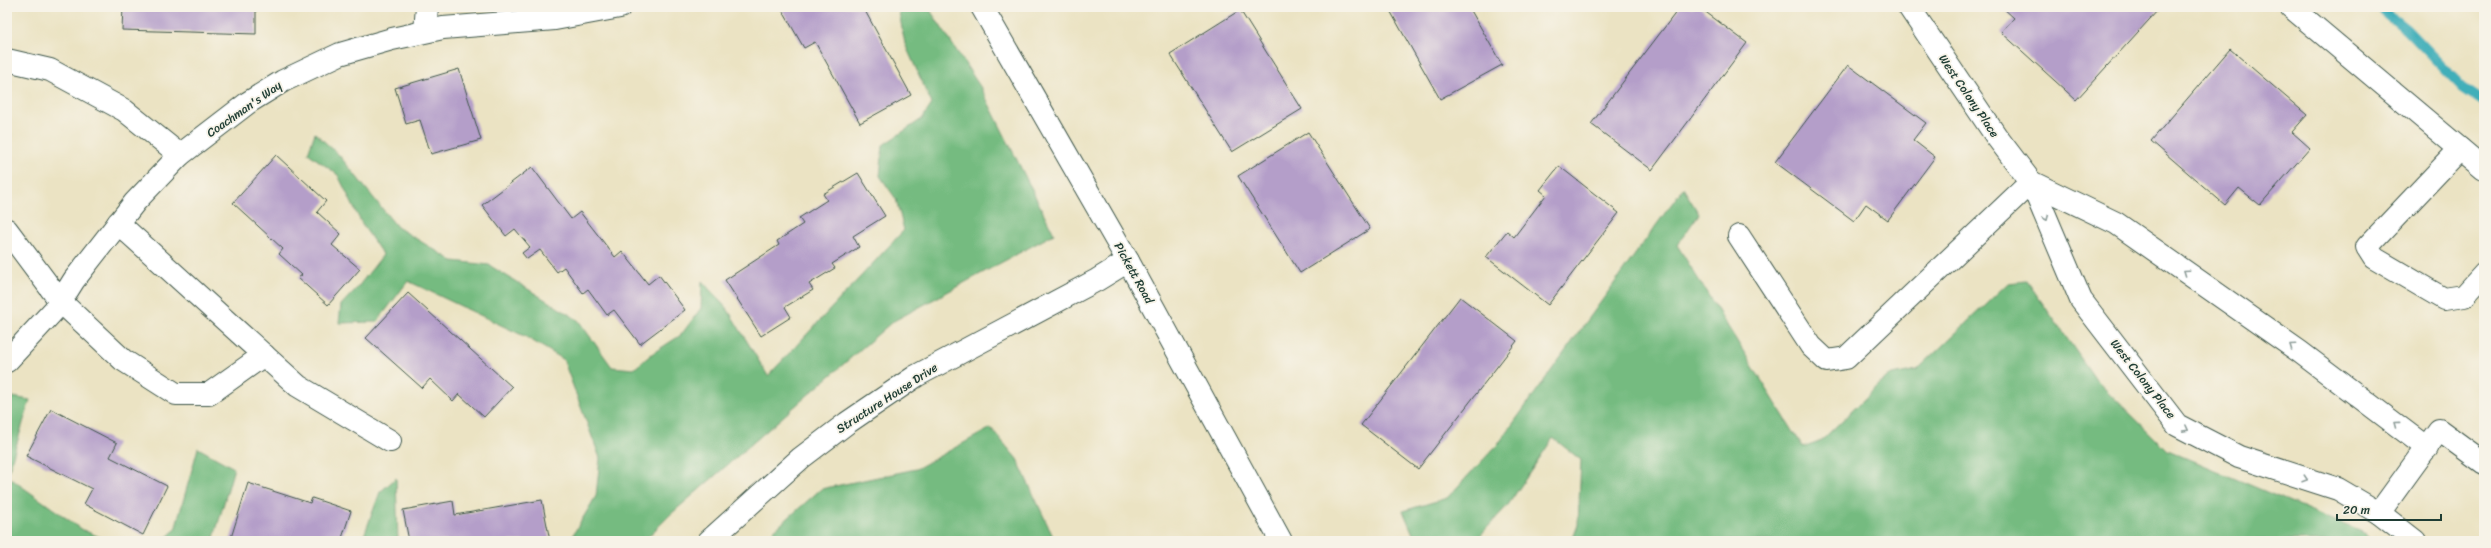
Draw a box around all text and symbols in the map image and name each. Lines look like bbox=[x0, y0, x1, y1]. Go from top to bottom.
street label: West Colony Place bbox=[1933, 50, 2005, 142]
street label: Coachman's Way bbox=[202, 74, 287, 143]
one-way arrow bbox=[2041, 214, 2049, 222]
street label: Pickett Road bbox=[1108, 238, 1161, 309]
one-way arrow bbox=[2183, 270, 2190, 277]
street label: West Colony Place bbox=[2104, 334, 2182, 424]
one-way arrow bbox=[2289, 343, 2296, 351]
street label: Structure House Drive bbox=[832, 357, 942, 439]
one-way arrow bbox=[2393, 422, 2400, 429]
one-way arrow bbox=[2182, 424, 2189, 432]
one-way arrow bbox=[2302, 474, 2309, 483]
scale bar bbox=[2337, 496, 2441, 522]
text: 20 m bbox=[2343, 499, 2370, 521]

